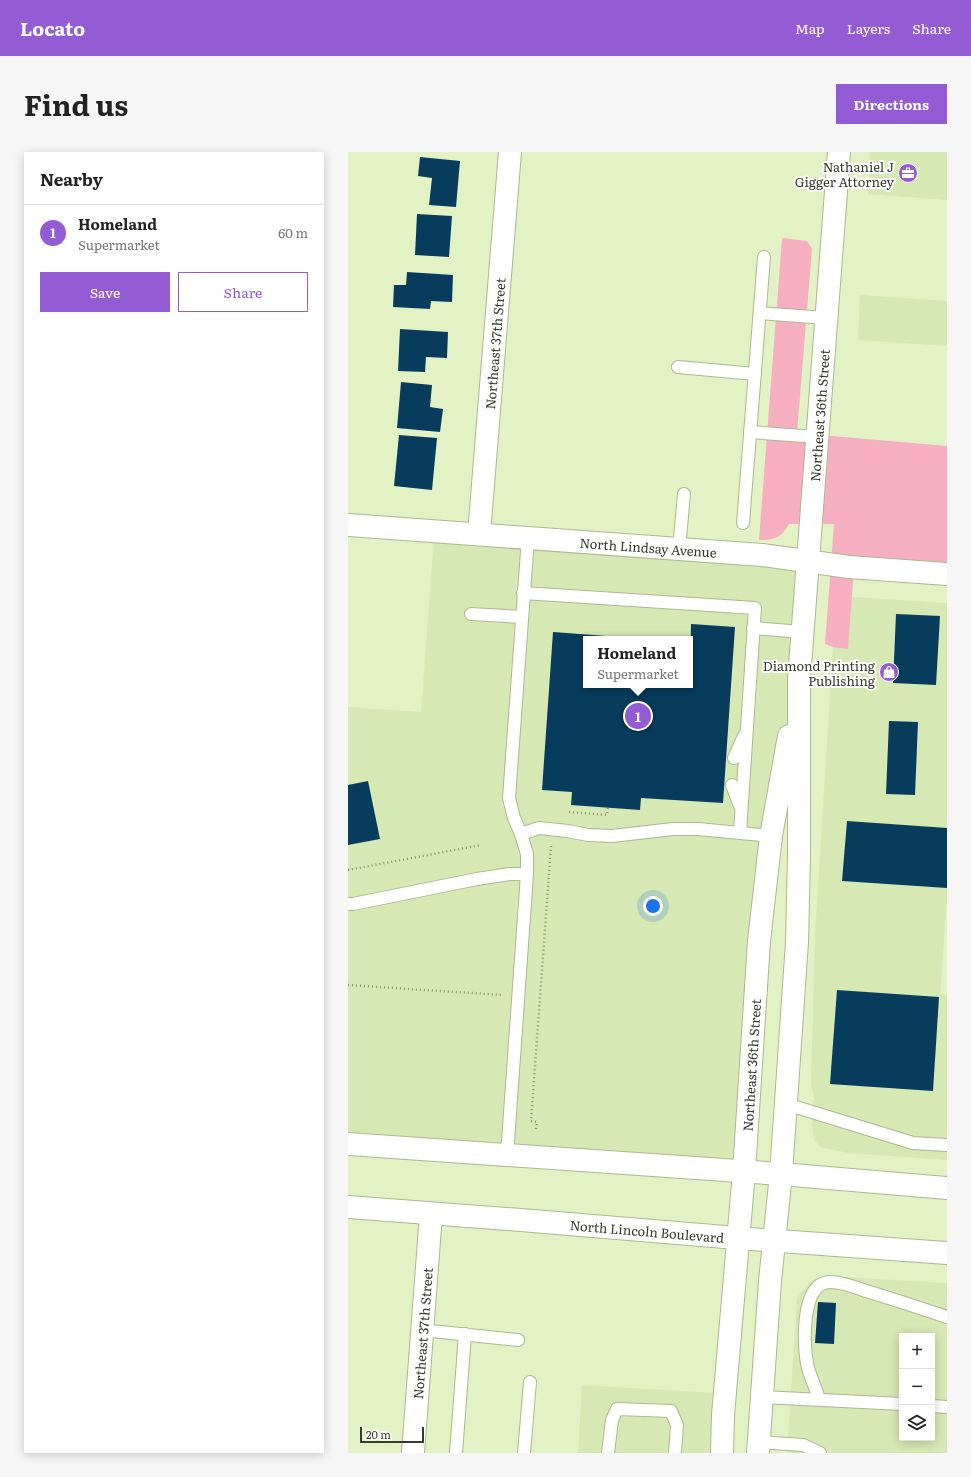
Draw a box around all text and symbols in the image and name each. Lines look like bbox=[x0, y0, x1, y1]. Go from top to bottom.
text: Locato bbox=[20, 14, 85, 42]
text: Map bbox=[795, 18, 825, 38]
text: Layers bbox=[847, 18, 890, 38]
text: Share bbox=[912, 18, 951, 38]
text: Find us bbox=[24, 83, 128, 125]
button: Directions bbox=[836, 84, 947, 124]
place label: Nathaniel J Gigger Attorney bbox=[795, 157, 895, 191]
office icon: Nathaniel J Gigger Attorney bbox=[897, 162, 919, 184]
text: Nearby bbox=[40, 166, 103, 191]
text: Homeland bbox=[78, 212, 157, 235]
text: 1 bbox=[50, 223, 56, 242]
text: 60 m bbox=[278, 223, 308, 242]
text: Supermarket bbox=[78, 235, 160, 254]
button: Save bbox=[40, 272, 170, 312]
button: Share bbox=[178, 272, 308, 312]
street label: Northeast 37th Street bbox=[480, 276, 509, 410]
street label: Northeast 36th Street bbox=[805, 348, 834, 482]
street label: North Lindsay Avenue bbox=[579, 532, 718, 561]
popup bbox=[583, 636, 693, 688]
text: Homeland bbox=[597, 641, 676, 664]
place label: Diamond Printing Publishing bbox=[763, 656, 876, 690]
shop icon: Diamond Printing Publishing bbox=[878, 661, 900, 683]
text: Supermarket bbox=[597, 664, 679, 683]
pin: 1 bbox=[625, 701, 651, 731]
your location bbox=[643, 896, 663, 916]
street label: Northeast 36th Street bbox=[737, 998, 765, 1132]
street label: North Lincoln Boulevard bbox=[569, 1215, 725, 1246]
street label: Northeast 37th Street bbox=[408, 1266, 436, 1400]
map controls bbox=[899, 1333, 935, 1441]
button: + bbox=[899, 1333, 935, 1369]
button: − bbox=[899, 1369, 935, 1405]
button: layers bbox=[899, 1405, 935, 1441]
scale bar bbox=[360, 1425, 424, 1444]
text: 20 m bbox=[366, 1426, 391, 1442]

